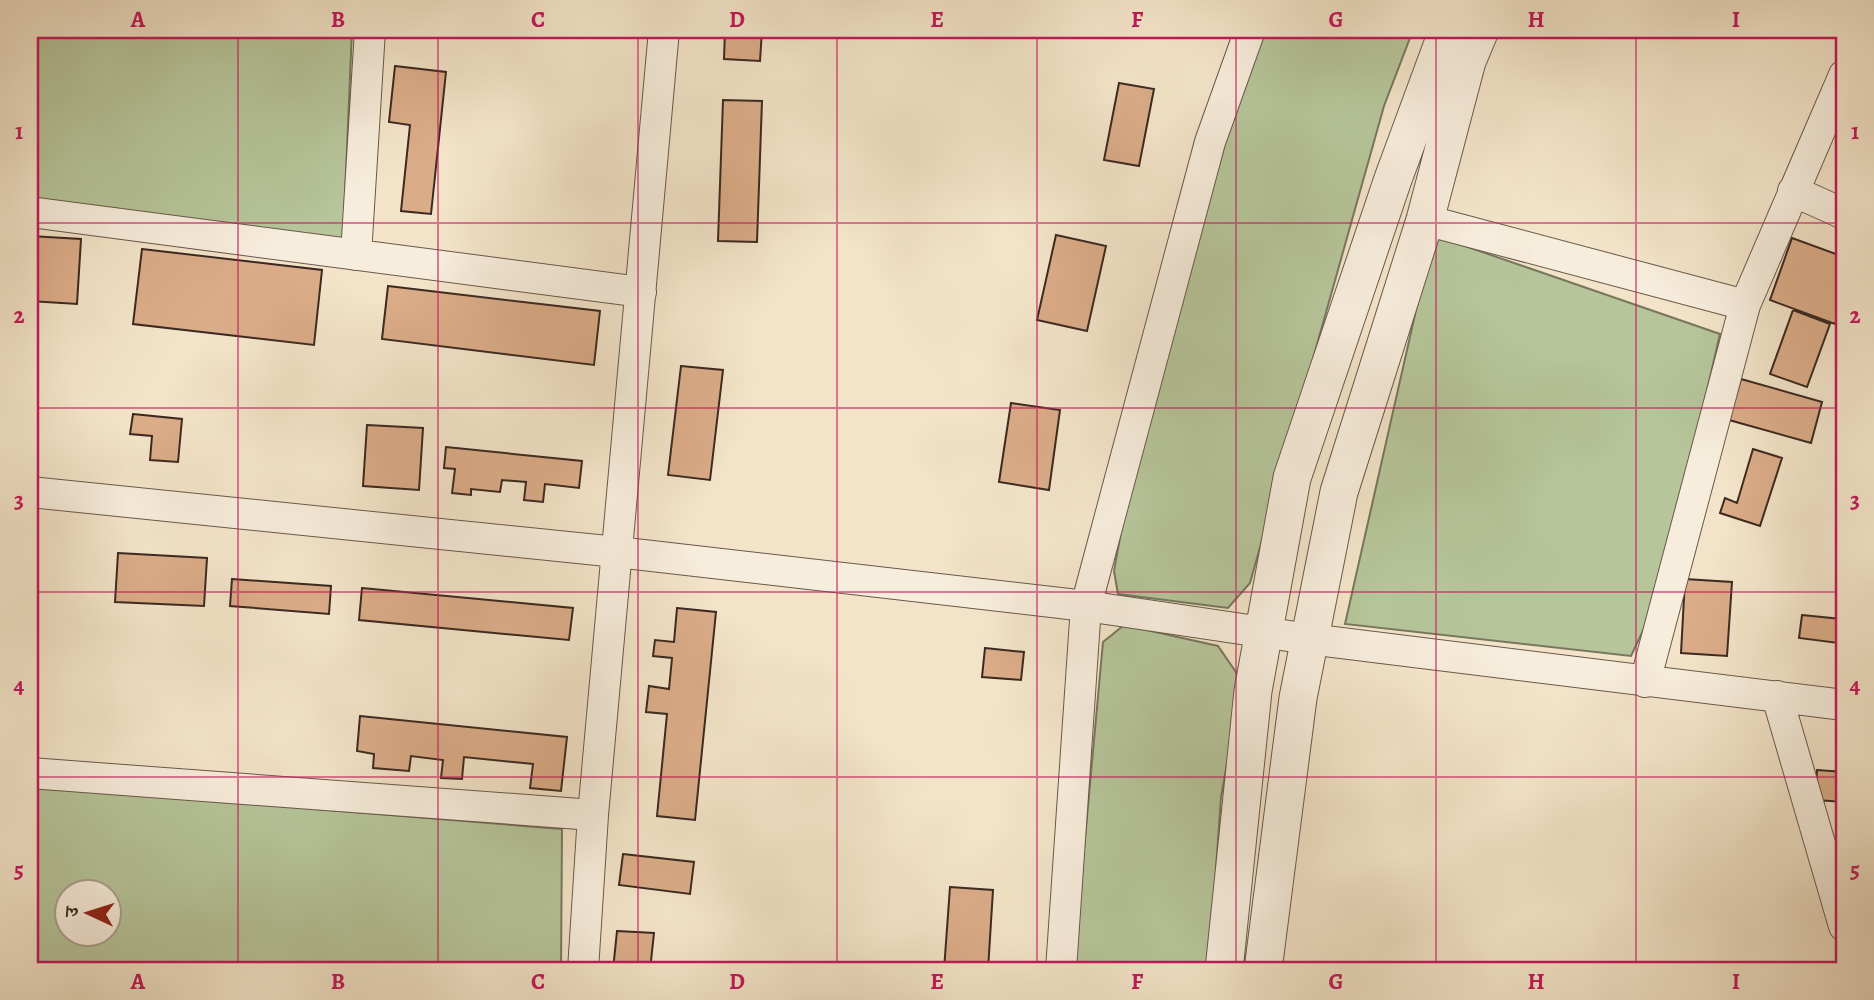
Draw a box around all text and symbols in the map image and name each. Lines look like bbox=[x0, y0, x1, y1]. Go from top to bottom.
text: A bbox=[130, 4, 146, 35]
text: B bbox=[331, 4, 345, 35]
text: C bbox=[531, 4, 545, 35]
text: D bbox=[729, 4, 745, 35]
text: E bbox=[930, 4, 944, 35]
text: F bbox=[1131, 4, 1144, 35]
text: G bbox=[1328, 4, 1344, 35]
text: H bbox=[1527, 4, 1545, 35]
text: I bbox=[1732, 4, 1740, 35]
text: 1 bbox=[15, 116, 23, 147]
text: 1 bbox=[1851, 116, 1859, 147]
text: 2 bbox=[13, 300, 25, 331]
text: 2 bbox=[1849, 300, 1861, 331]
text: 3 bbox=[14, 485, 24, 516]
text: 3 bbox=[1850, 485, 1860, 516]
text: 4 bbox=[14, 670, 25, 701]
text: 4 bbox=[1850, 670, 1861, 701]
text: 5 bbox=[14, 854, 24, 885]
text: 5 bbox=[1850, 854, 1860, 885]
north arrow bbox=[52, 878, 122, 948]
text: उ bbox=[59, 905, 85, 920]
text: A bbox=[130, 966, 146, 997]
text: B bbox=[331, 966, 345, 997]
text: C bbox=[531, 966, 545, 997]
text: D bbox=[729, 966, 745, 997]
text: E bbox=[930, 966, 944, 997]
text: F bbox=[1131, 966, 1144, 997]
text: G bbox=[1328, 966, 1344, 997]
text: H bbox=[1527, 966, 1545, 997]
text: I bbox=[1732, 966, 1740, 997]

